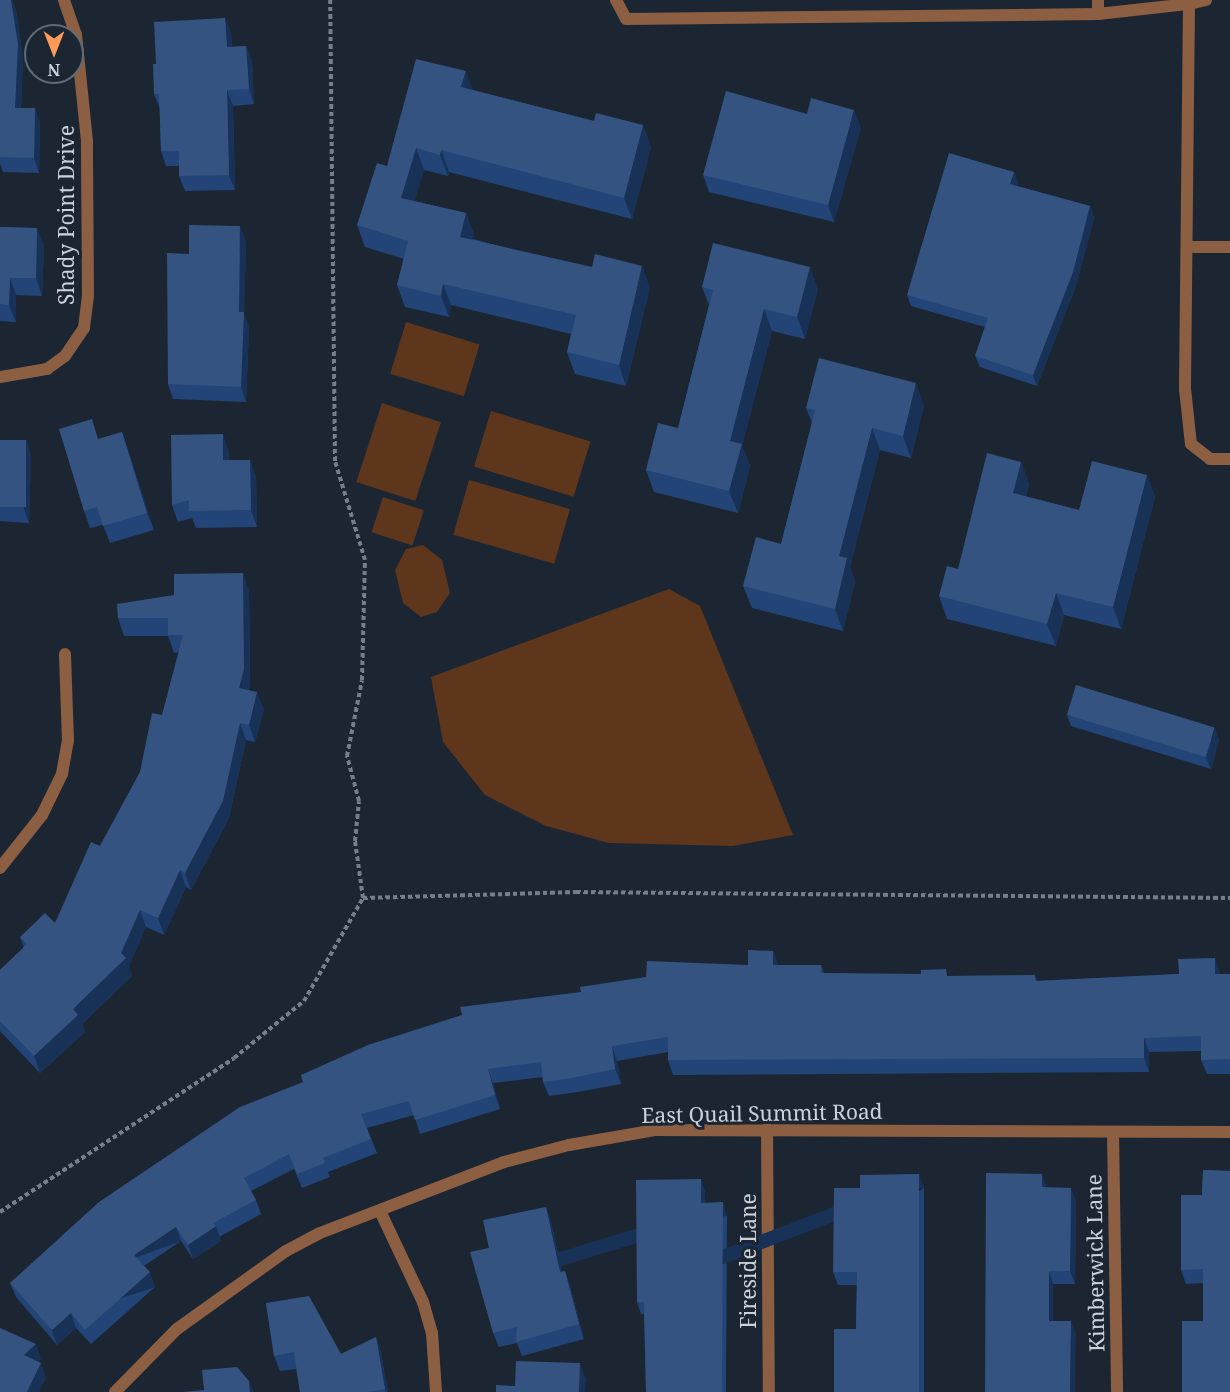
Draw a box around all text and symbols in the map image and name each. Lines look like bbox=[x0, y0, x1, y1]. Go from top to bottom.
north arrow bbox=[24, 24, 84, 84]
text: N bbox=[48, 59, 60, 81]
street label: Shady Point Drive bbox=[53, 125, 79, 305]
street label: East Quail Summit Road bbox=[641, 1098, 883, 1128]
street label: Kimberwick Lane bbox=[1081, 1174, 1109, 1352]
street label: Fireside Lane bbox=[735, 1193, 761, 1329]

